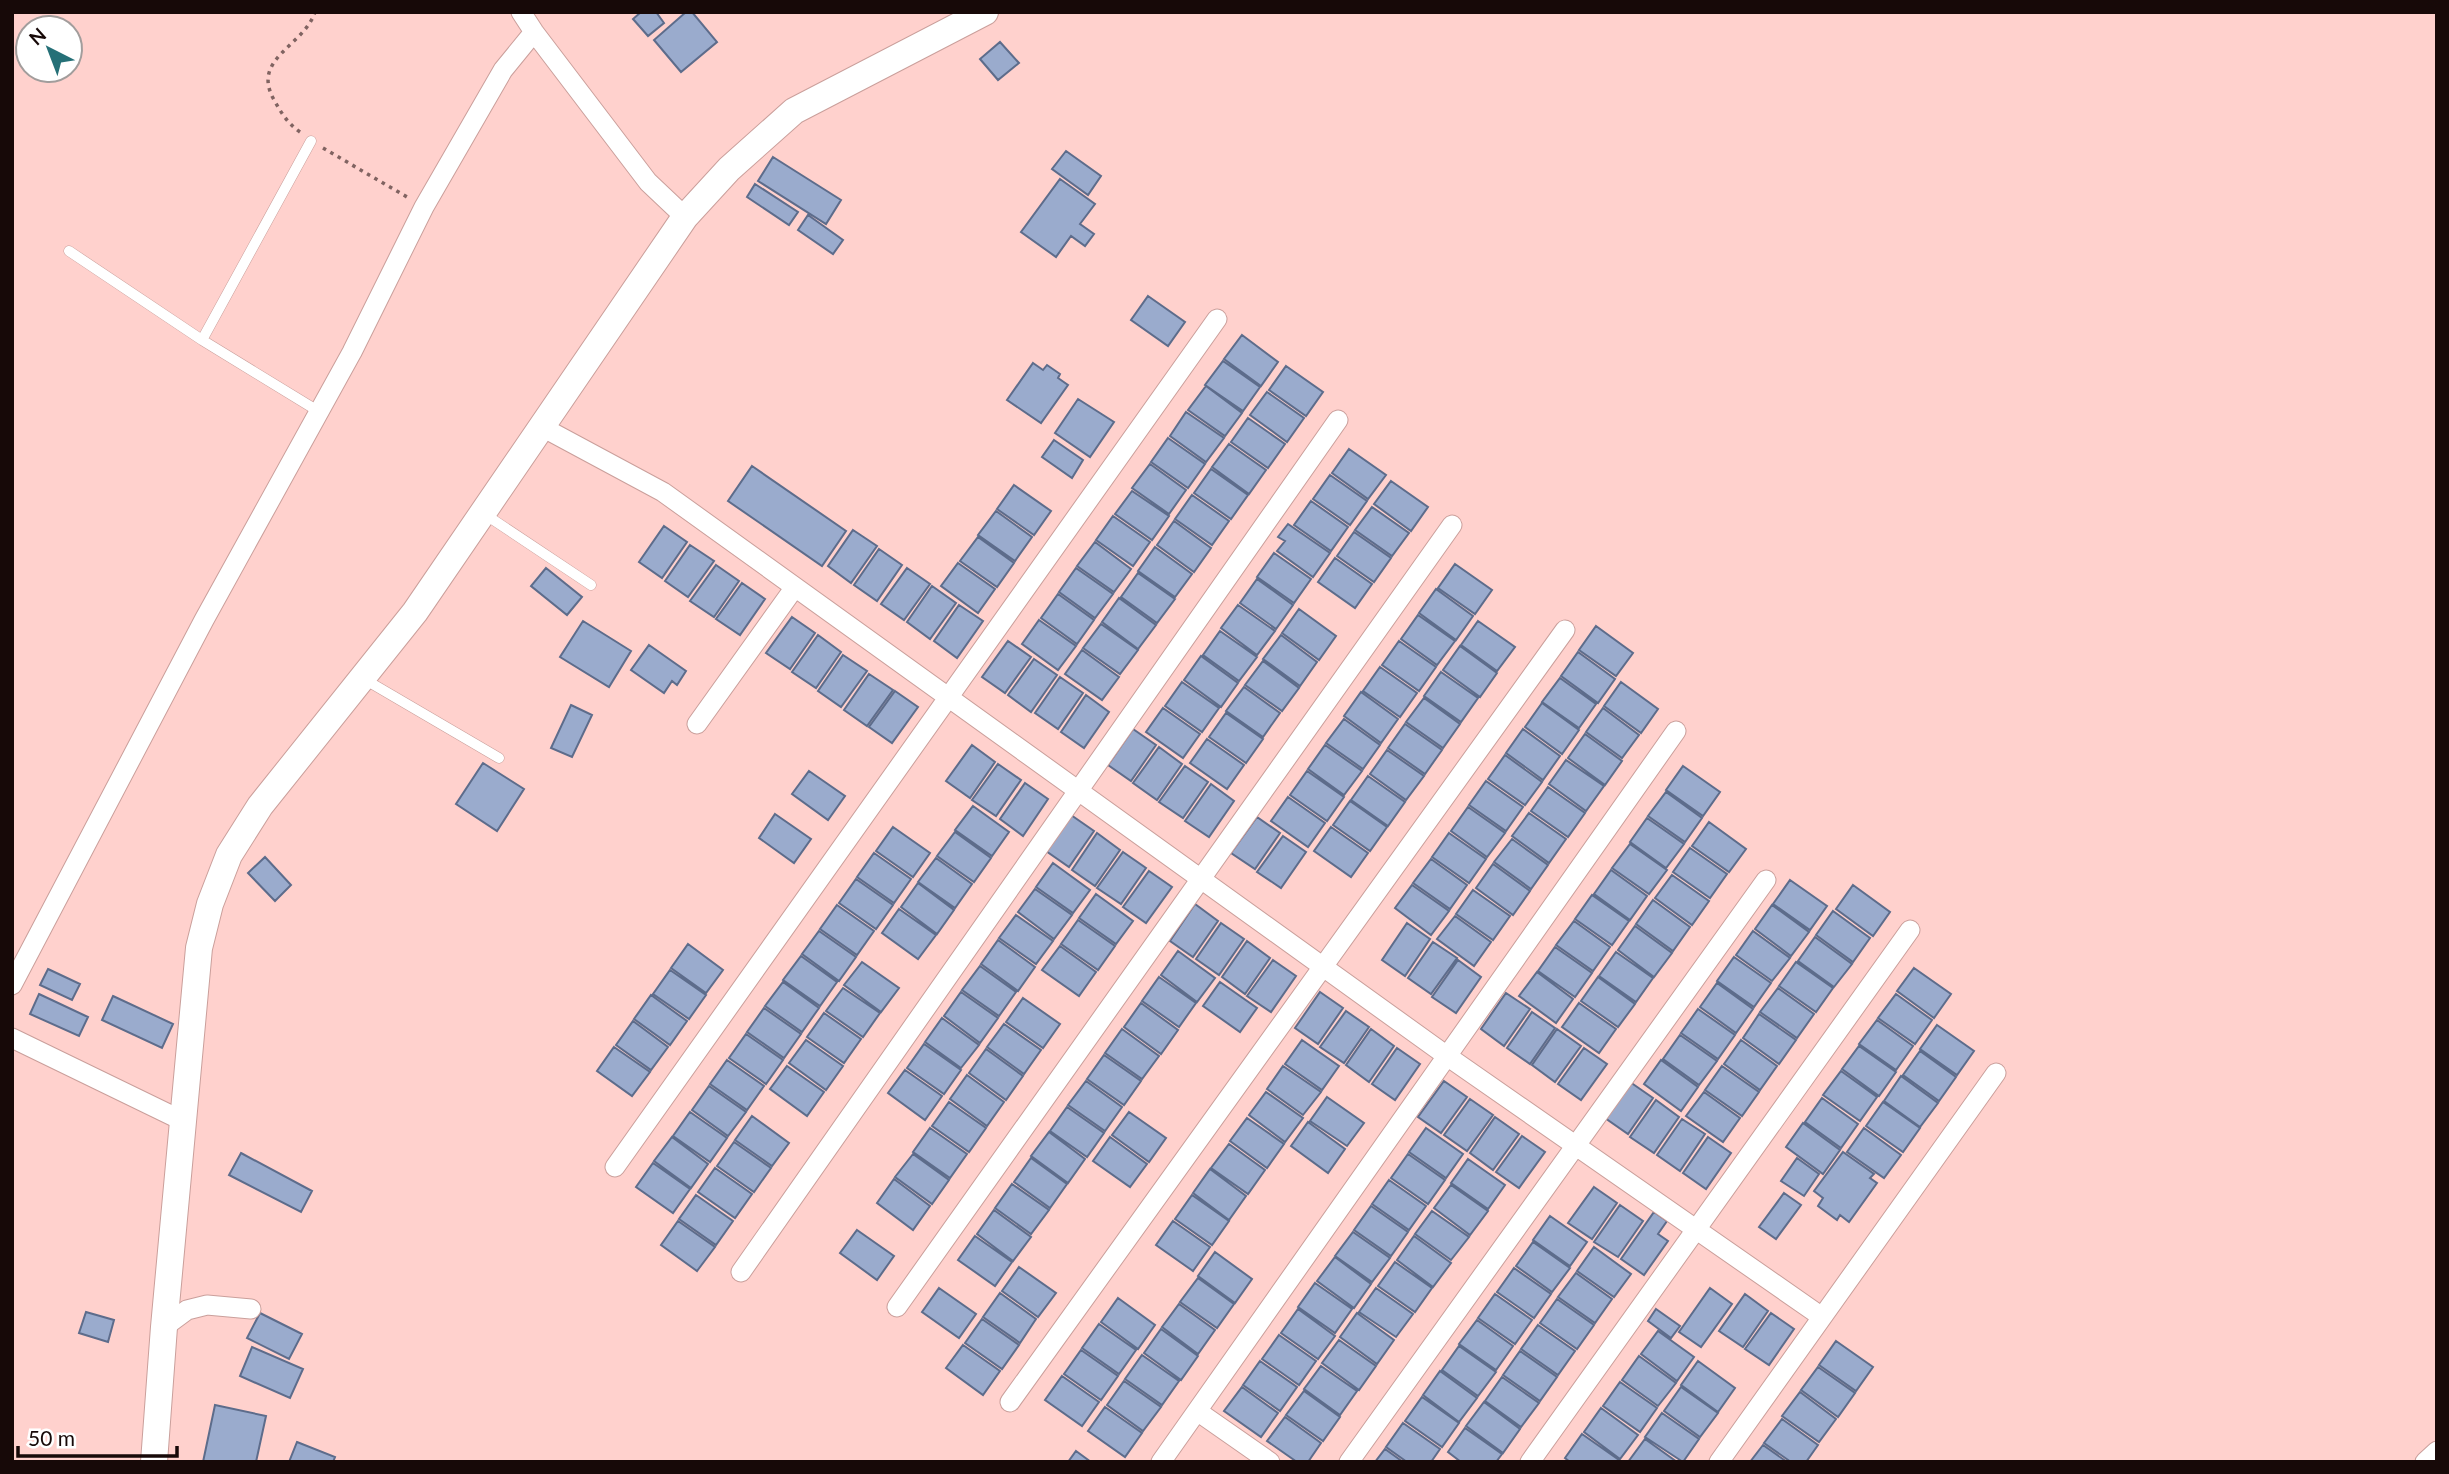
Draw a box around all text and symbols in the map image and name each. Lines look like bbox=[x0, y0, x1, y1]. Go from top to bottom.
north arrow bbox=[14, 14, 84, 84]
text: N bbox=[24, 23, 50, 49]
scale bar bbox=[18, 1414, 177, 1458]
text: 50 m bbox=[28, 1425, 75, 1450]

